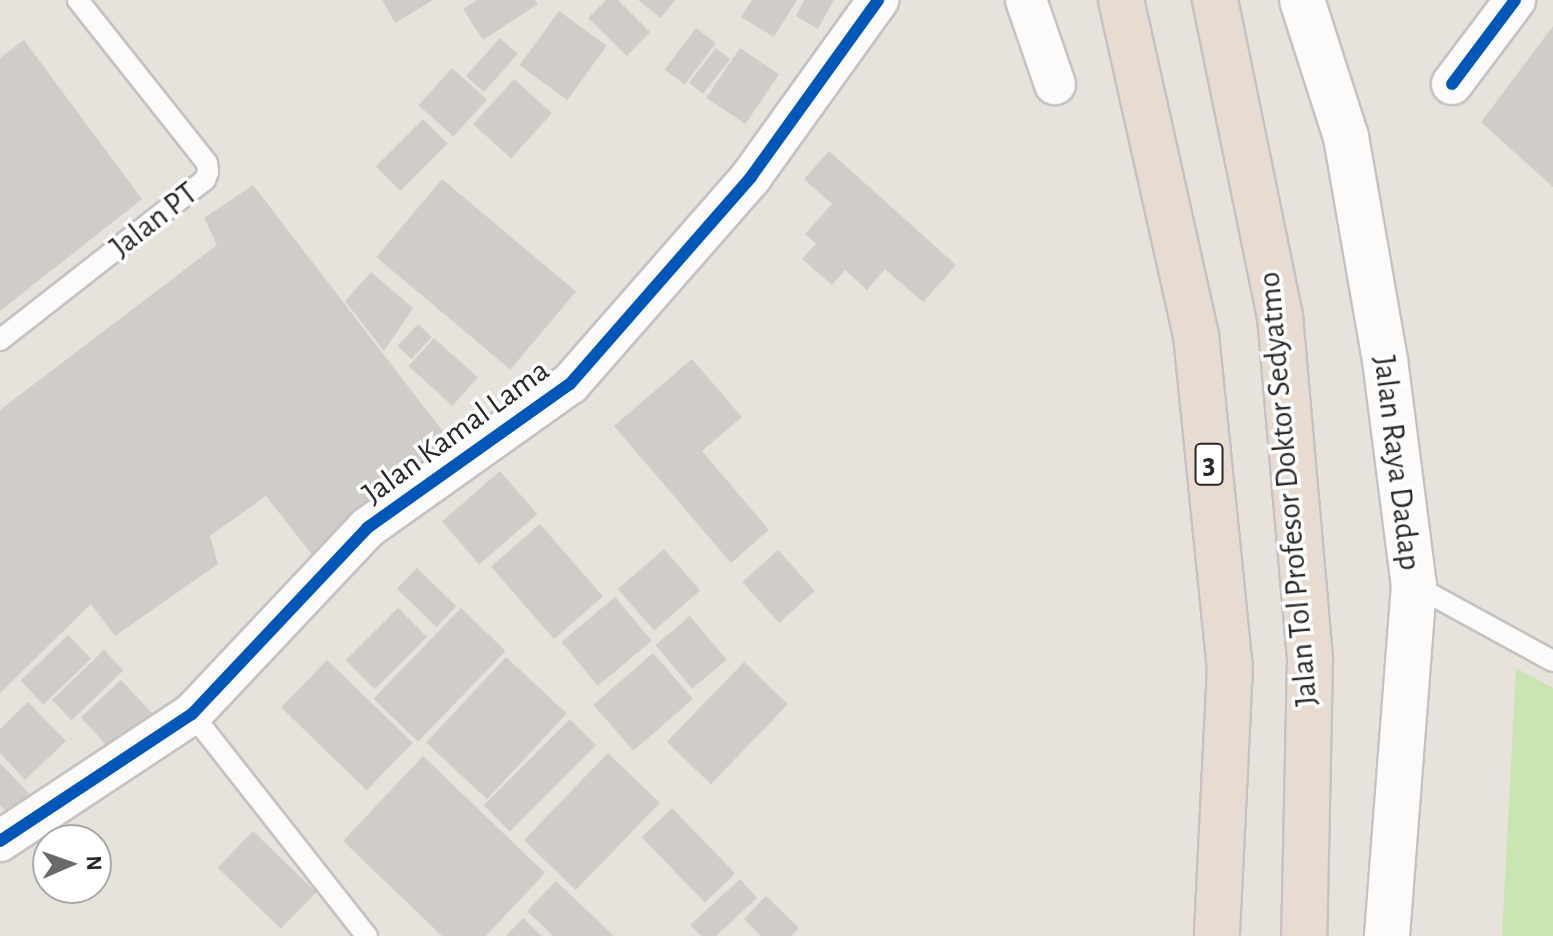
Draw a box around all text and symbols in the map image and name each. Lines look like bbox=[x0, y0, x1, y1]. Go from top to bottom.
street label: Jalan PT bbox=[103, 174, 205, 266]
street label: Jalan Tol Profesor Doktor Sedyatmo bbox=[1250, 270, 1326, 708]
street label: Jalan Kamal Lama bbox=[355, 351, 557, 513]
street label: Jalan Raya Dadap bbox=[1365, 353, 1429, 573]
road number: 3 bbox=[1193, 438, 1225, 490]
north arrow bbox=[32, 824, 112, 904]
text: N bbox=[83, 855, 105, 871]

